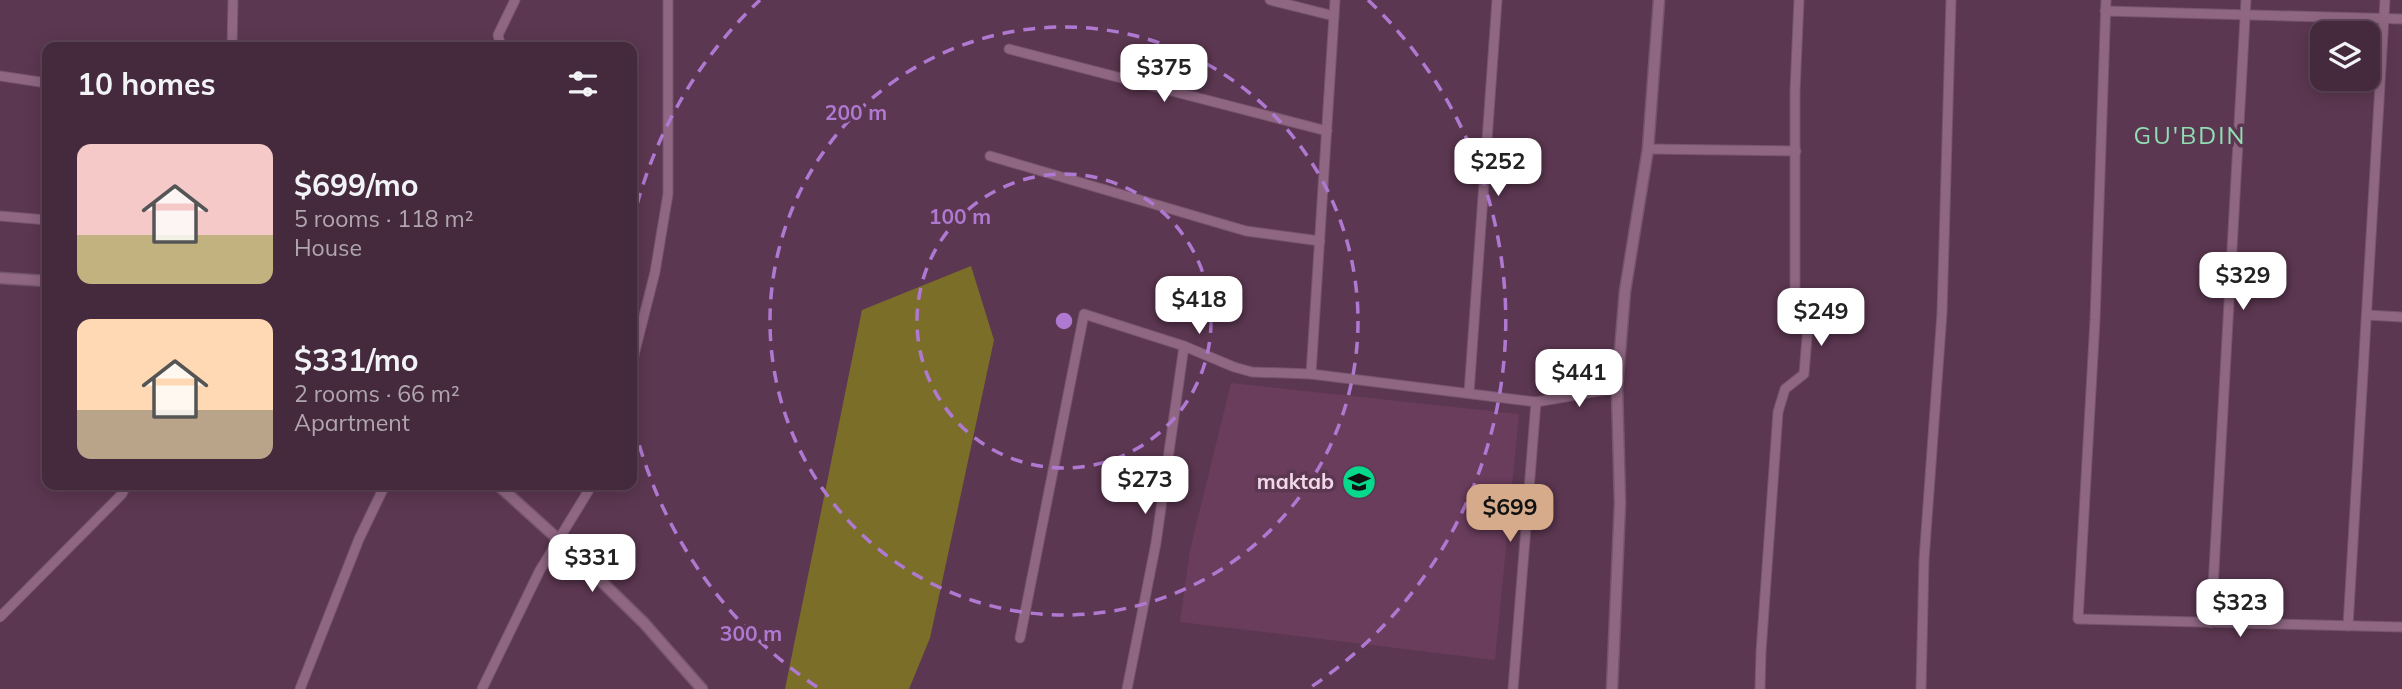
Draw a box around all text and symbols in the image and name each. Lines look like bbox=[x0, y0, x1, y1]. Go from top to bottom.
map controls bbox=[2310, 21, 2380, 91]
button: layers bbox=[2310, 21, 2380, 91]
pin: $375 bbox=[1123, 44, 1205, 104]
text: $375 bbox=[1136, 52, 1192, 81]
text: 10 homes bbox=[77, 65, 216, 103]
icon: filters bbox=[564, 65, 602, 103]
text: 200 m bbox=[825, 99, 887, 125]
district label: GU'BDIN bbox=[2134, 120, 2246, 150]
pin: $252 bbox=[1457, 138, 1539, 198]
text: $252 bbox=[1470, 146, 1526, 175]
text: $699/mo bbox=[294, 166, 418, 204]
icon: home bbox=[133, 172, 217, 256]
text: 100 m bbox=[929, 203, 991, 229]
text: 5 rooms · 118 m² bbox=[294, 204, 474, 233]
text: House bbox=[294, 233, 362, 262]
pin: $329 bbox=[2202, 252, 2284, 312]
text: $329 bbox=[2215, 260, 2271, 289]
pin: $418 bbox=[1158, 276, 1240, 336]
text: $418 bbox=[1171, 284, 1227, 313]
pin: $249 bbox=[1780, 288, 1862, 348]
text: $249 bbox=[1793, 296, 1849, 325]
centre of rings bbox=[1052, 309, 1076, 333]
text: $331/mo bbox=[294, 341, 418, 379]
icon: home bbox=[133, 347, 217, 431]
pin: $441 bbox=[1538, 350, 1620, 409]
text: $441 bbox=[1551, 357, 1607, 386]
text: 2 rooms · 66 m² bbox=[294, 379, 460, 408]
text: Apartment bbox=[294, 408, 410, 437]
pin: $273 bbox=[1104, 456, 1186, 516]
school or university icon: maktab bbox=[1340, 463, 1378, 501]
text: $273 bbox=[1117, 464, 1173, 493]
place label: maktab bbox=[1257, 468, 1334, 494]
pin: $699 bbox=[1469, 484, 1551, 544]
text: $699 bbox=[1482, 492, 1538, 521]
pin: $331 bbox=[551, 534, 633, 594]
text: $331 bbox=[564, 542, 620, 571]
pin: $323 bbox=[2199, 580, 2281, 639]
text: $323 bbox=[2212, 587, 2268, 616]
text: 300 m bbox=[720, 620, 782, 646]

